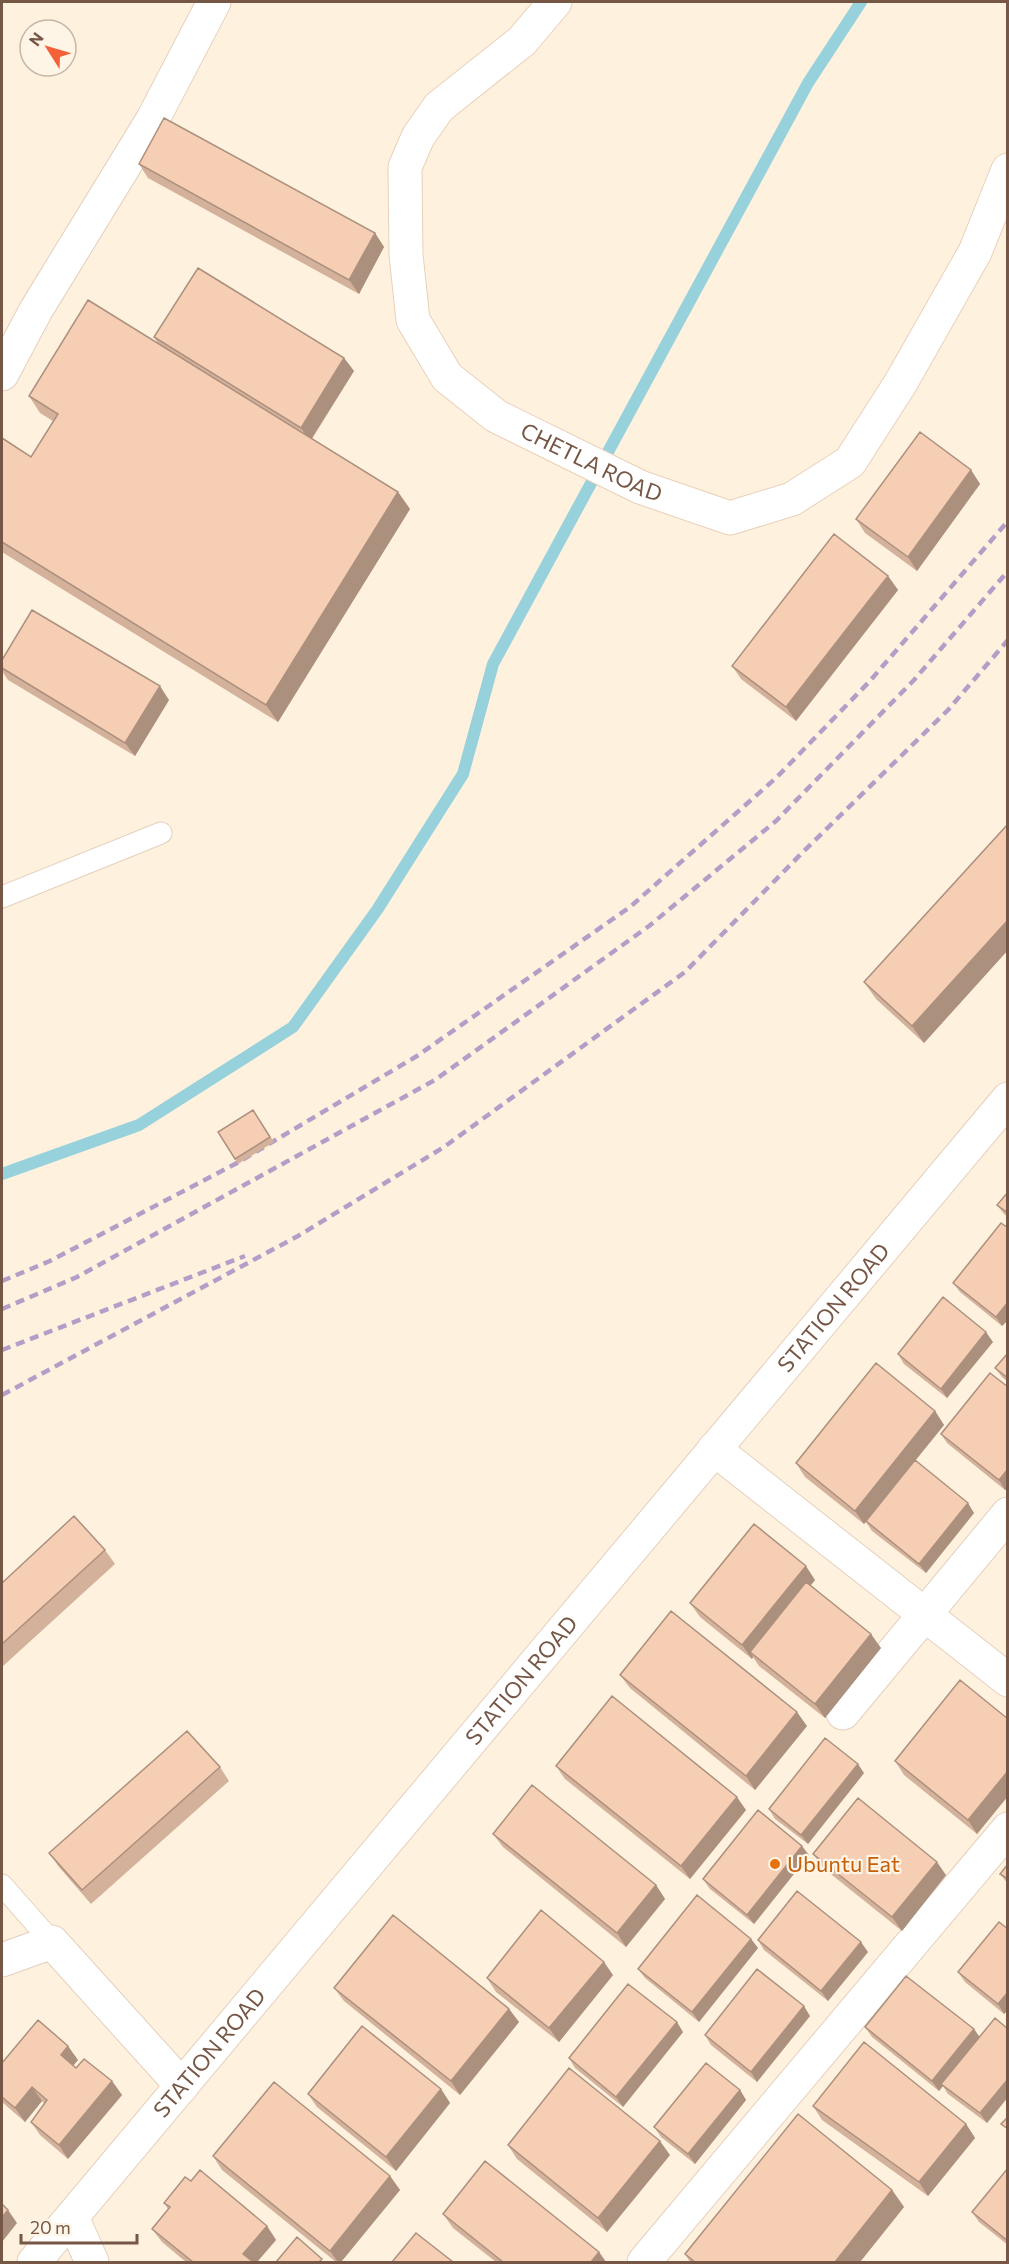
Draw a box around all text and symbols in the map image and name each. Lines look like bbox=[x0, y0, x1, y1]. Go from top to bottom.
north arrow bbox=[18, 18, 78, 78]
text: N bbox=[24, 28, 47, 49]
street label: CHETLA ROAD bbox=[516, 416, 666, 507]
street label: STATION ROAD bbox=[771, 1237, 895, 1377]
street label: STATION ROAD bbox=[459, 1610, 583, 1750]
place label: Ubuntu Eat bbox=[787, 1850, 900, 1877]
marker: Ubuntu Eat bbox=[768, 1857, 782, 1871]
street label: STATION ROAD bbox=[147, 1982, 271, 2122]
scale bar bbox=[21, 2207, 136, 2245]
text: 20 m bbox=[30, 2216, 71, 2238]

